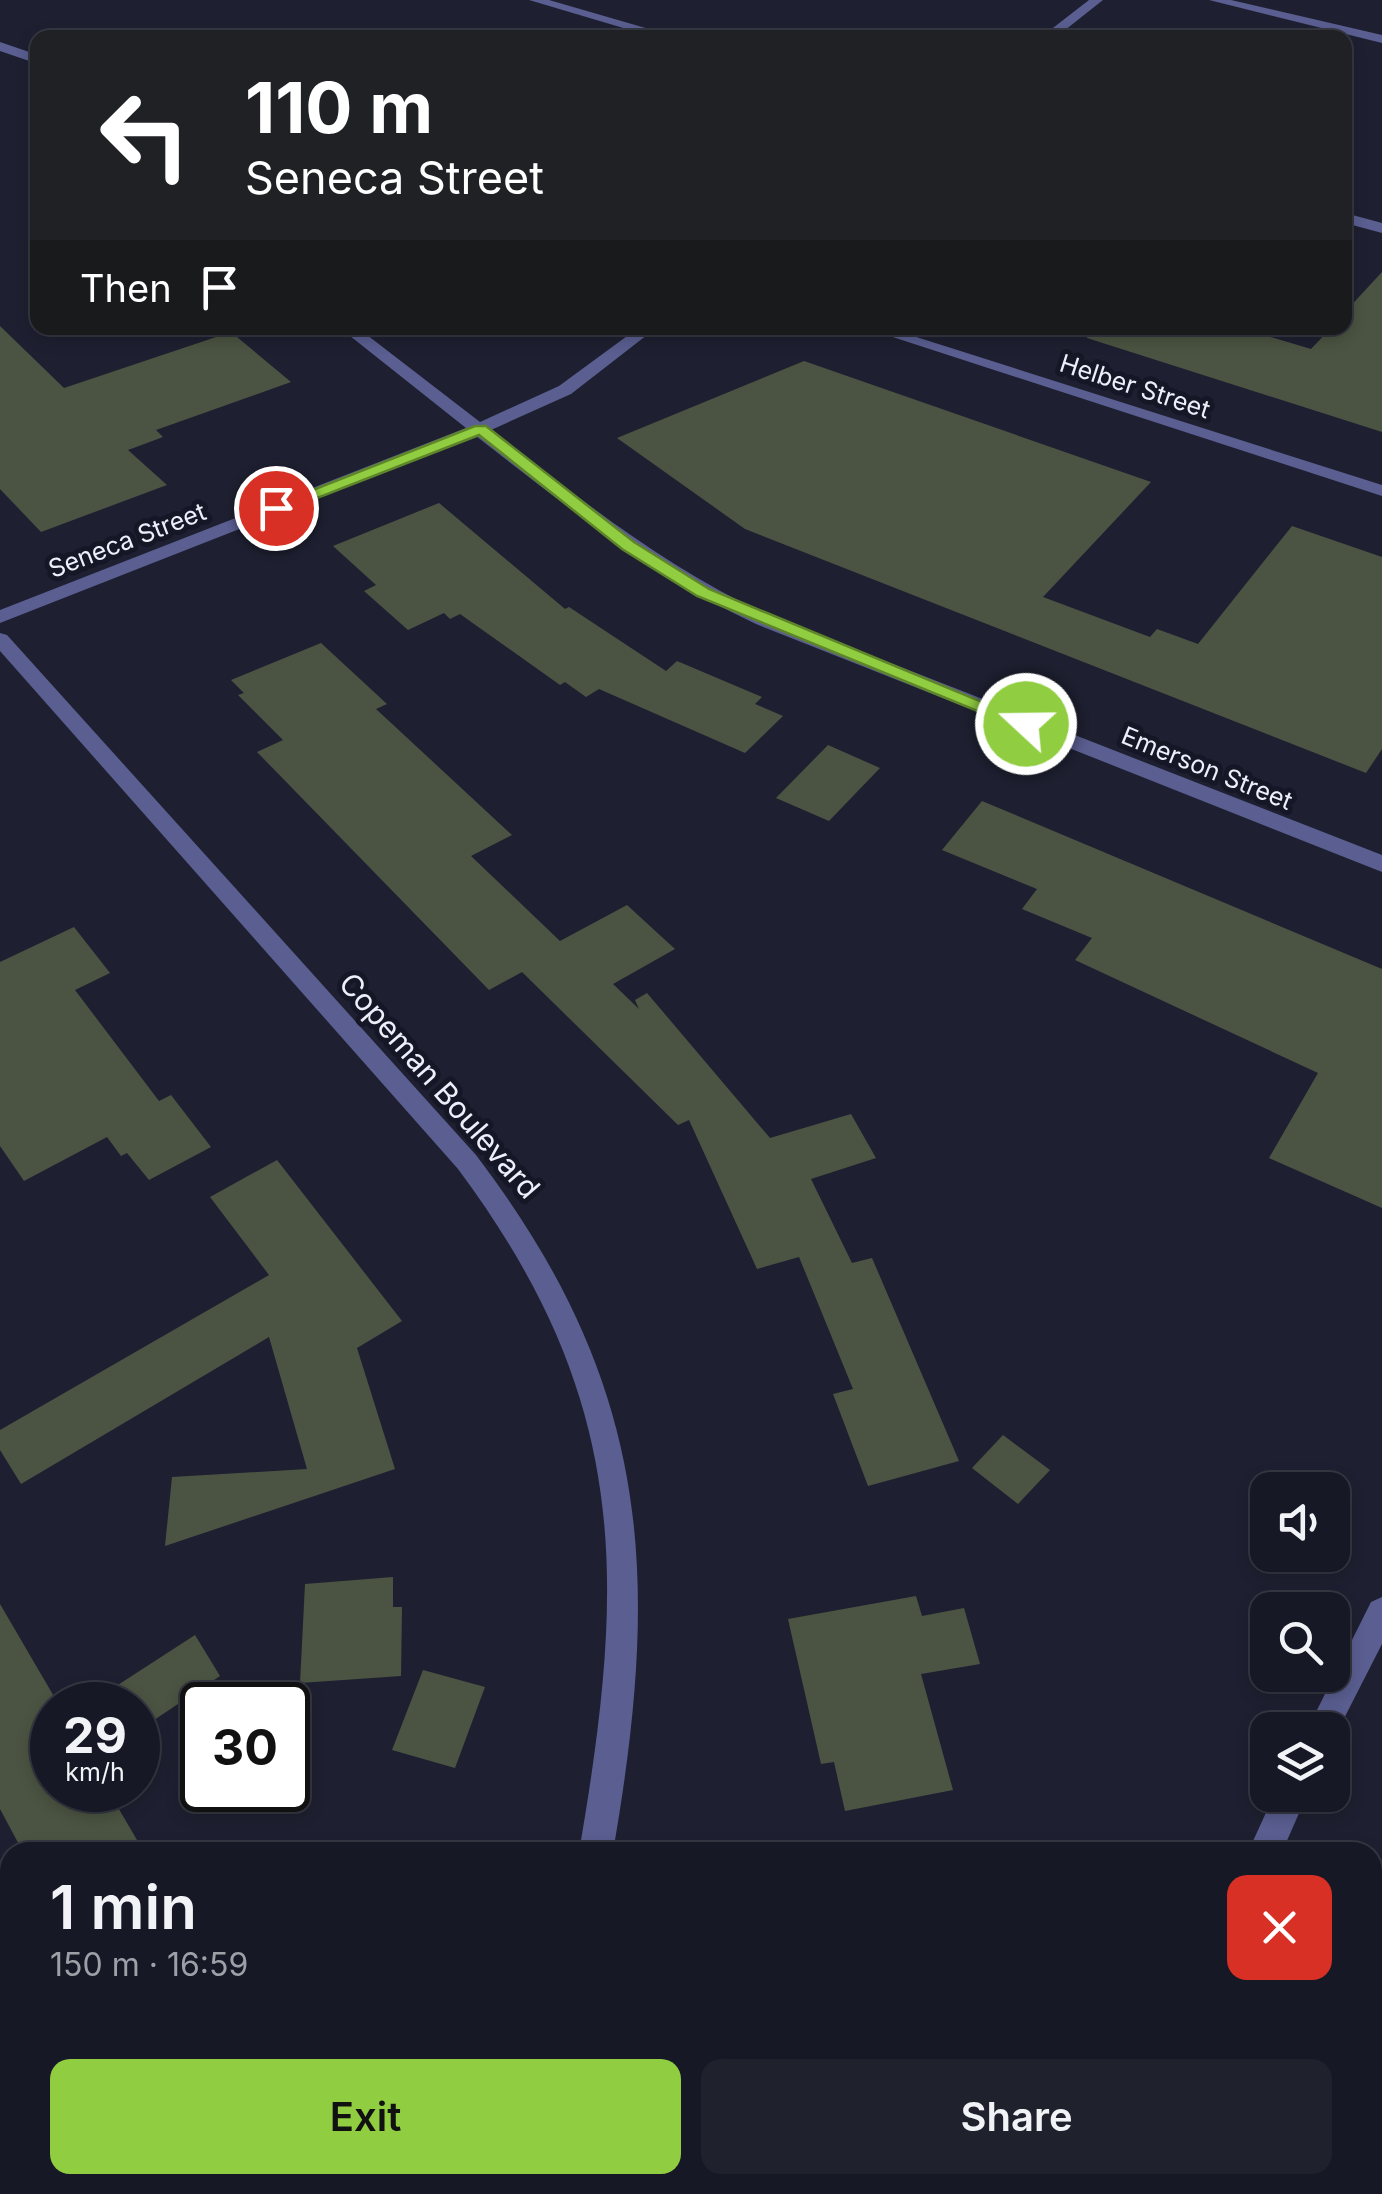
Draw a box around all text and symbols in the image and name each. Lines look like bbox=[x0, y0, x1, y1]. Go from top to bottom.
text: 110 m bbox=[245, 65, 433, 150]
icon: left bbox=[80, 70, 210, 200]
text: Seneca Street bbox=[245, 150, 544, 205]
icon: arrive bbox=[192, 260, 247, 315]
text: Then bbox=[80, 265, 172, 311]
street label: Helber Street bbox=[1056, 348, 1214, 424]
pin bbox=[234, 466, 319, 551]
icon: arrive bbox=[249, 481, 304, 536]
street label: Seneca Street bbox=[44, 496, 210, 584]
position arrow bbox=[974, 672, 1078, 776]
street label: Emerson Street bbox=[1117, 720, 1297, 816]
street label: Copeman Boulevard bbox=[332, 965, 548, 1206]
map controls bbox=[1250, 1472, 1350, 1812]
button: sound bbox=[1250, 1472, 1350, 1572]
button: search bbox=[1250, 1592, 1350, 1692]
speed limit sign: 30 bbox=[180, 1682, 310, 1812]
text: 29 bbox=[63, 1705, 127, 1765]
button: layers bbox=[1250, 1712, 1350, 1812]
text: km/h bbox=[65, 1757, 125, 1787]
text: 1 min bbox=[50, 1871, 197, 1943]
button: close bbox=[1227, 1875, 1332, 1980]
text: 150 m · 16:59 bbox=[50, 1945, 248, 1984]
button: Exit bbox=[50, 2059, 681, 2174]
button: Share bbox=[701, 2059, 1332, 2174]

